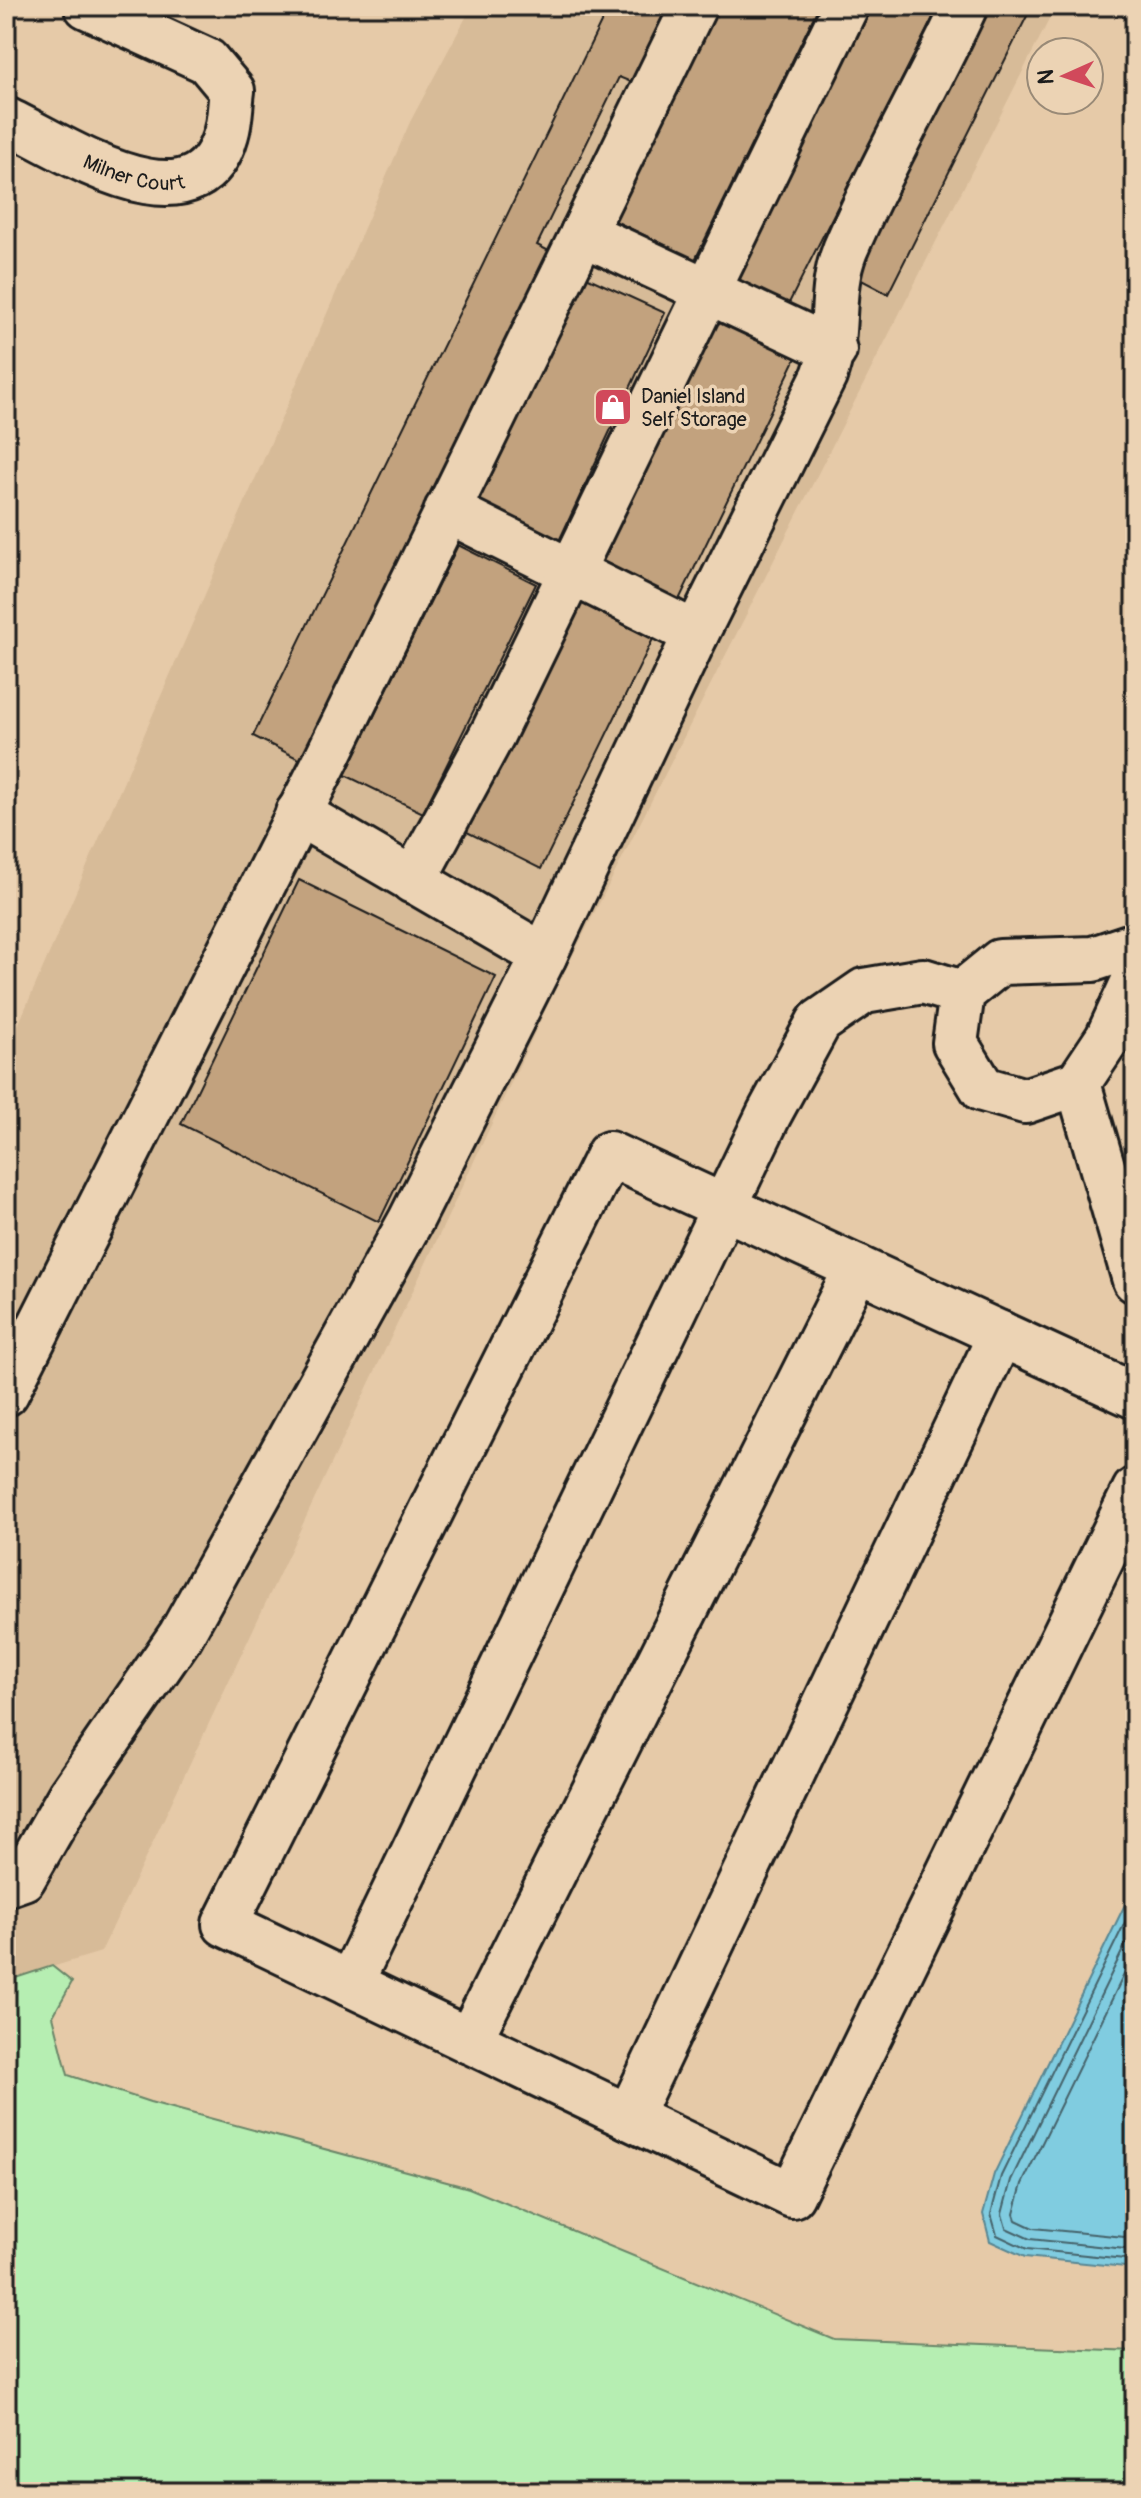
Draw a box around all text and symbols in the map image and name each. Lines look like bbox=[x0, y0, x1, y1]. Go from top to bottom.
north arrow bbox=[1025, 36, 1105, 116]
text: N bbox=[1032, 69, 1060, 85]
street label: Milner Court bbox=[79, 149, 188, 196]
place label: Daniel Island Self Storage bbox=[641, 384, 747, 432]
shop icon: Daniel Island Self Storage bbox=[592, 386, 634, 428]

